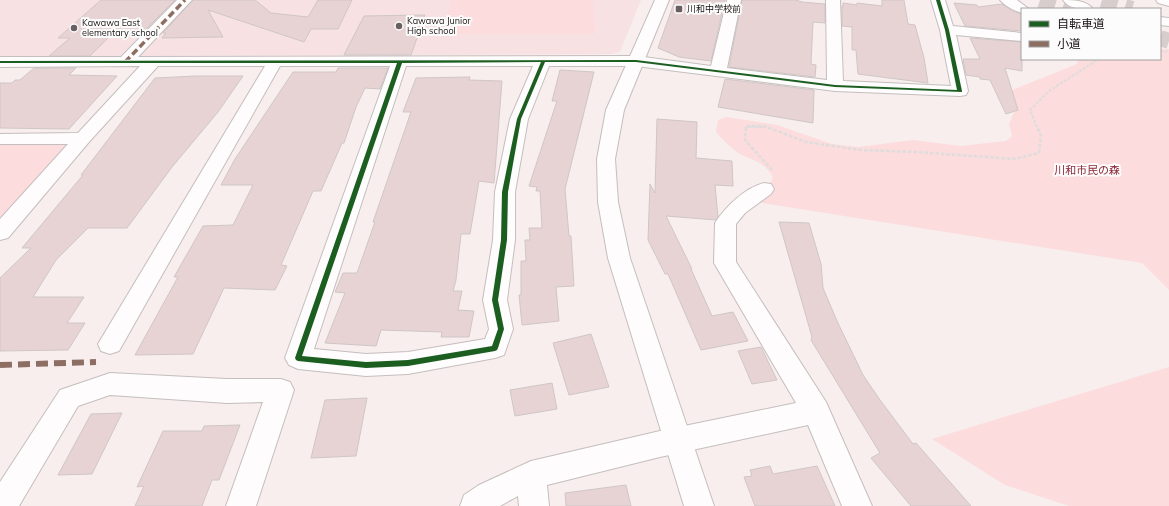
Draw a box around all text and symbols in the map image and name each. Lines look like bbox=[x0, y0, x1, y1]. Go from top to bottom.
place label: 川和中学校前 bbox=[687, 3, 741, 14]
marker: 川和中学校前 bbox=[674, 4, 684, 14]
legend bbox=[1021, 8, 1161, 60]
place label: Kawawa Junior High school bbox=[407, 15, 471, 36]
text: 自転車道 bbox=[1057, 16, 1105, 31]
place label: Kawawa East elementary school bbox=[82, 17, 158, 39]
marker: Kawawa Junior High school bbox=[394, 21, 404, 31]
marker: Kawawa East elementary school bbox=[69, 23, 79, 33]
text: 小道 bbox=[1057, 36, 1081, 51]
park label: 川和市民の森 bbox=[1054, 163, 1120, 177]

